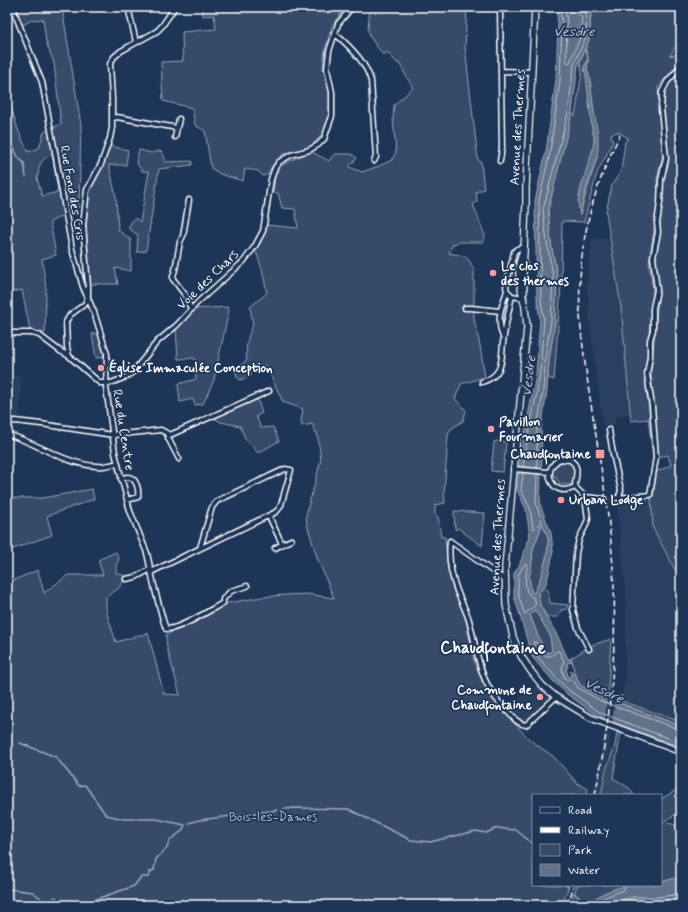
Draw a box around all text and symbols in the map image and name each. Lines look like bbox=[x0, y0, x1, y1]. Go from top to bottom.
water label: Vesdre bbox=[554, 23, 595, 41]
street label: Avenue des Thermes bbox=[506, 68, 530, 186]
street label: Rue Fond des Cris bbox=[55, 144, 89, 242]
street label: Voie des Chars bbox=[174, 246, 242, 314]
place label: Le clos des thermes bbox=[501, 258, 569, 290]
marker: Le clos des thermes bbox=[488, 268, 498, 278]
water label: Vesdre bbox=[518, 354, 541, 397]
place label: Église Immaculée Conception bbox=[109, 359, 273, 378]
marker: Église Immaculée Conception bbox=[96, 363, 106, 373]
street label: Rue du Centre bbox=[108, 388, 138, 472]
place label: Pavillon Fourmarier bbox=[499, 414, 564, 446]
marker: Pavillon Fourmarier bbox=[486, 424, 496, 434]
place label: Chaudfontaine bbox=[510, 446, 591, 465]
marker: Chaudfontaine bbox=[594, 448, 606, 460]
street label: Avenue des Thermes bbox=[486, 478, 510, 596]
place label: Urban Lodge bbox=[569, 492, 644, 511]
marker: Urban Lodge bbox=[556, 495, 566, 505]
district label: Chaudfontaine bbox=[440, 637, 546, 662]
water label: Vesdre bbox=[582, 674, 627, 708]
place label: Commune de Chaudfontaine bbox=[451, 682, 533, 716]
marker: Commune de Chaudfontaine bbox=[535, 692, 545, 702]
legend bbox=[532, 794, 662, 886]
text: Road bbox=[568, 803, 592, 819]
park label: Bois-les-Dames bbox=[229, 809, 317, 826]
text: Railway bbox=[568, 823, 610, 839]
text: Park bbox=[568, 843, 592, 859]
text: Water bbox=[568, 863, 600, 879]

